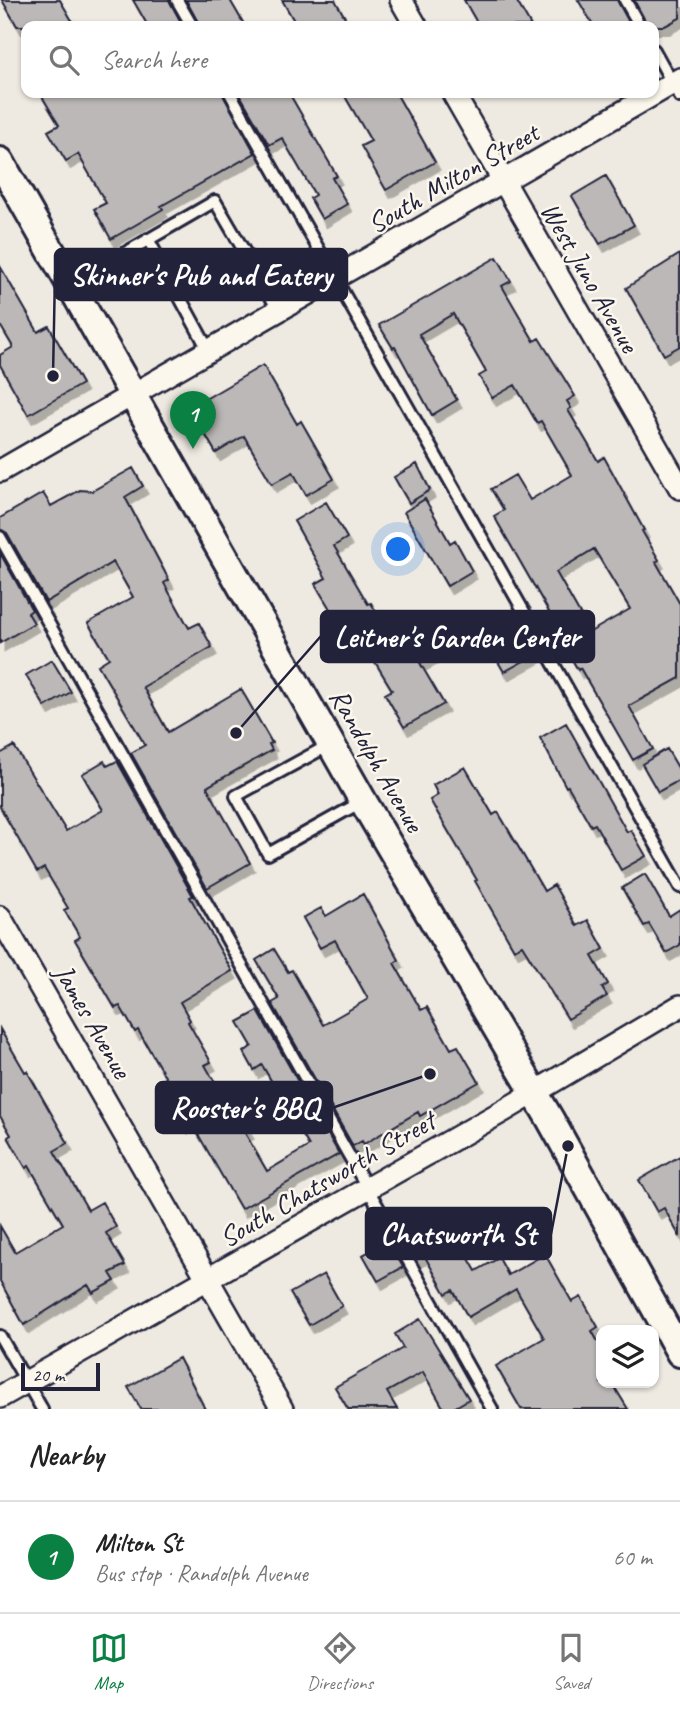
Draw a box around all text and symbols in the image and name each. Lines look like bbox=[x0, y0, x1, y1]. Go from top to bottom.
search box bbox=[21, 21, 659, 98]
icon: search bbox=[45, 41, 83, 79]
text: Search here bbox=[101, 43, 207, 76]
street label: South Milton Street bbox=[361, 114, 547, 241]
street label: West Juno Avenue bbox=[533, 196, 648, 360]
callout: Skinner's Pub and Eatery bbox=[55, 249, 347, 300]
text: Skinner's Pub and Eatery bbox=[70, 256, 335, 294]
pin: 1 bbox=[170, 391, 216, 449]
your location bbox=[381, 532, 415, 566]
callout: Leitner's Garden Center bbox=[321, 611, 594, 662]
text: Leitner's Garden Center bbox=[334, 618, 583, 656]
street label: Randolph Avenue bbox=[322, 682, 433, 840]
street label: James Avenue bbox=[45, 956, 141, 1086]
callout: Rooster's BBQ bbox=[156, 1082, 332, 1133]
text: Rooster's BBQ bbox=[170, 1089, 323, 1127]
street label: South Chatsworth Street bbox=[213, 1101, 444, 1255]
callout: Chatsworth St bbox=[366, 1208, 551, 1259]
text: Chatsworth St bbox=[380, 1215, 539, 1253]
map controls bbox=[596, 1325, 659, 1388]
button: layers bbox=[596, 1325, 659, 1388]
scale bar bbox=[21, 1360, 100, 1392]
text: 20 m bbox=[32, 1363, 64, 1387]
text: Nearby bbox=[28, 1436, 104, 1474]
text: Milton St bbox=[95, 1526, 182, 1559]
text: 1 bbox=[46, 1543, 56, 1572]
text: 60 m bbox=[613, 1543, 652, 1572]
text: Bus stop · Randolph Avenue bbox=[95, 1559, 308, 1588]
tab: Map bbox=[90, 1629, 128, 1695]
tab: Directions bbox=[307, 1629, 373, 1695]
tab: Saved bbox=[552, 1629, 590, 1695]

